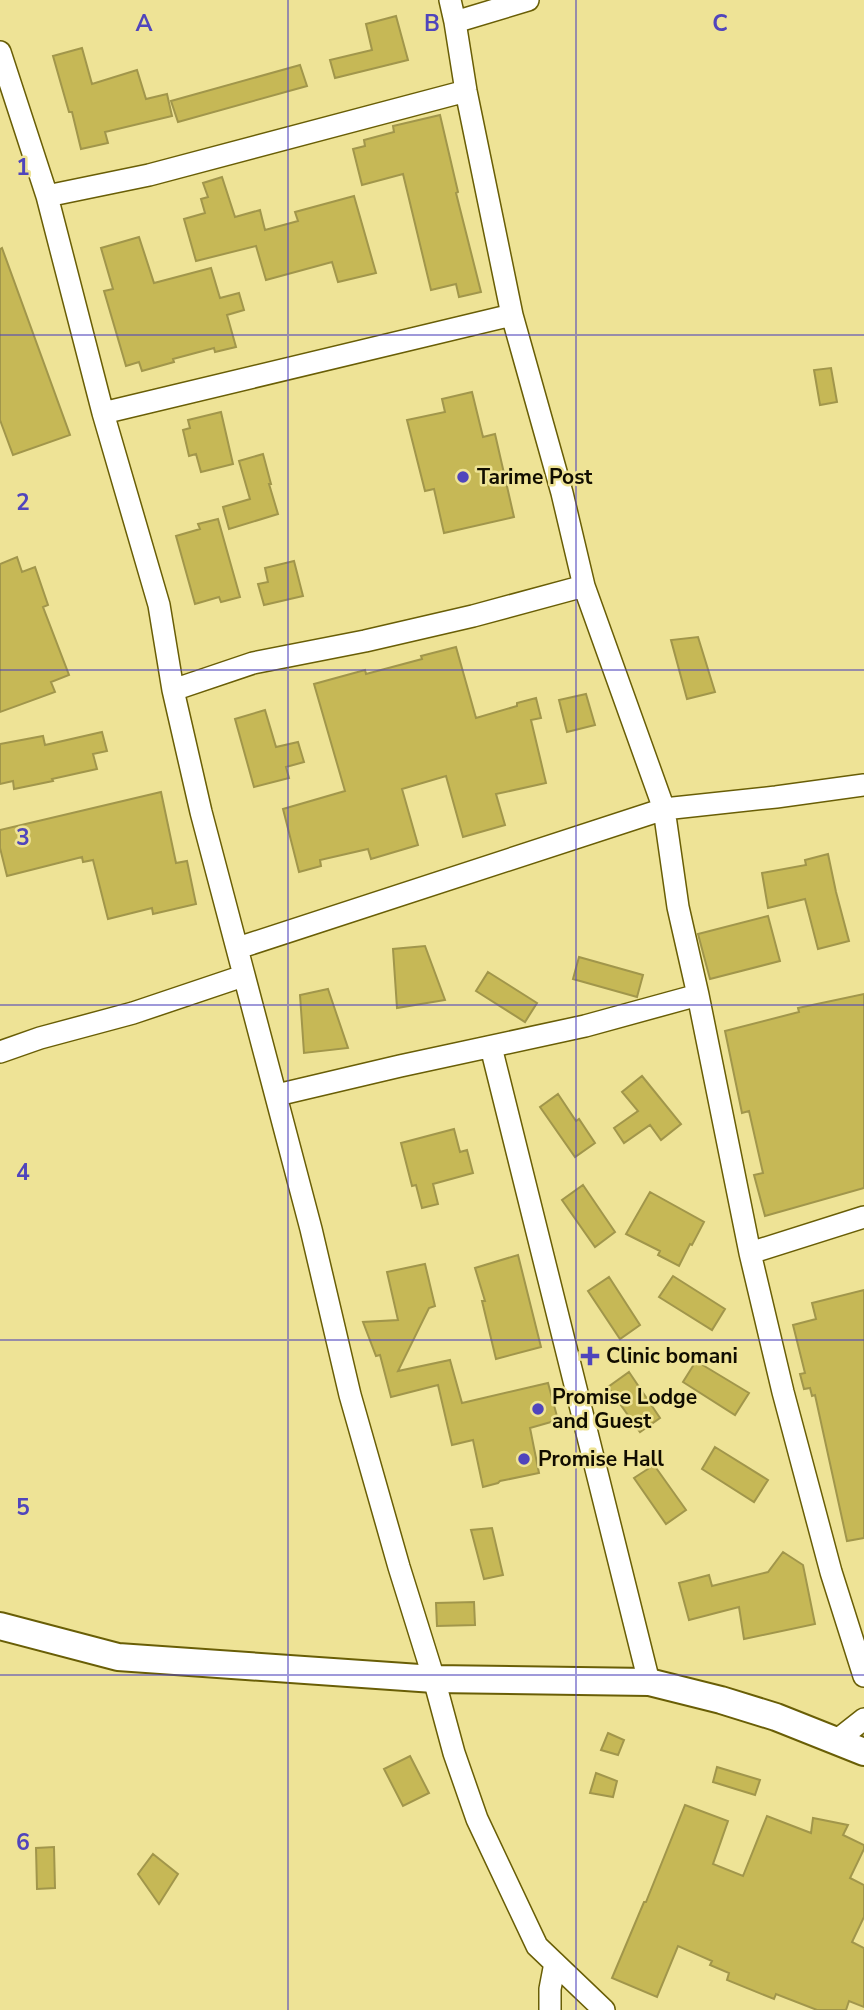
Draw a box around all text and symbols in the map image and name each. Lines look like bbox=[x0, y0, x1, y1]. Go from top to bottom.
text: A bbox=[135, 8, 153, 39]
text: B bbox=[424, 8, 440, 39]
text: C bbox=[712, 8, 728, 39]
text: 1 bbox=[16, 152, 30, 183]
place label: Tarime Post bbox=[477, 463, 593, 491]
marker: Tarime Post bbox=[455, 469, 471, 485]
text: 2 bbox=[16, 487, 30, 518]
text: 3 bbox=[16, 822, 30, 853]
text: 4 bbox=[16, 1157, 30, 1188]
place label: Clinic bomani bbox=[606, 1342, 738, 1370]
marker: Clinic bomani bbox=[580, 1346, 600, 1366]
place label: Promise Lodge and Guest bbox=[552, 1383, 697, 1435]
marker: Promise Lodge and Guest bbox=[530, 1401, 546, 1417]
place label: Promise Hall bbox=[538, 1445, 664, 1473]
marker: Promise Hall bbox=[516, 1451, 532, 1467]
text: 5 bbox=[16, 1492, 30, 1523]
text: 6 bbox=[16, 1827, 30, 1858]

